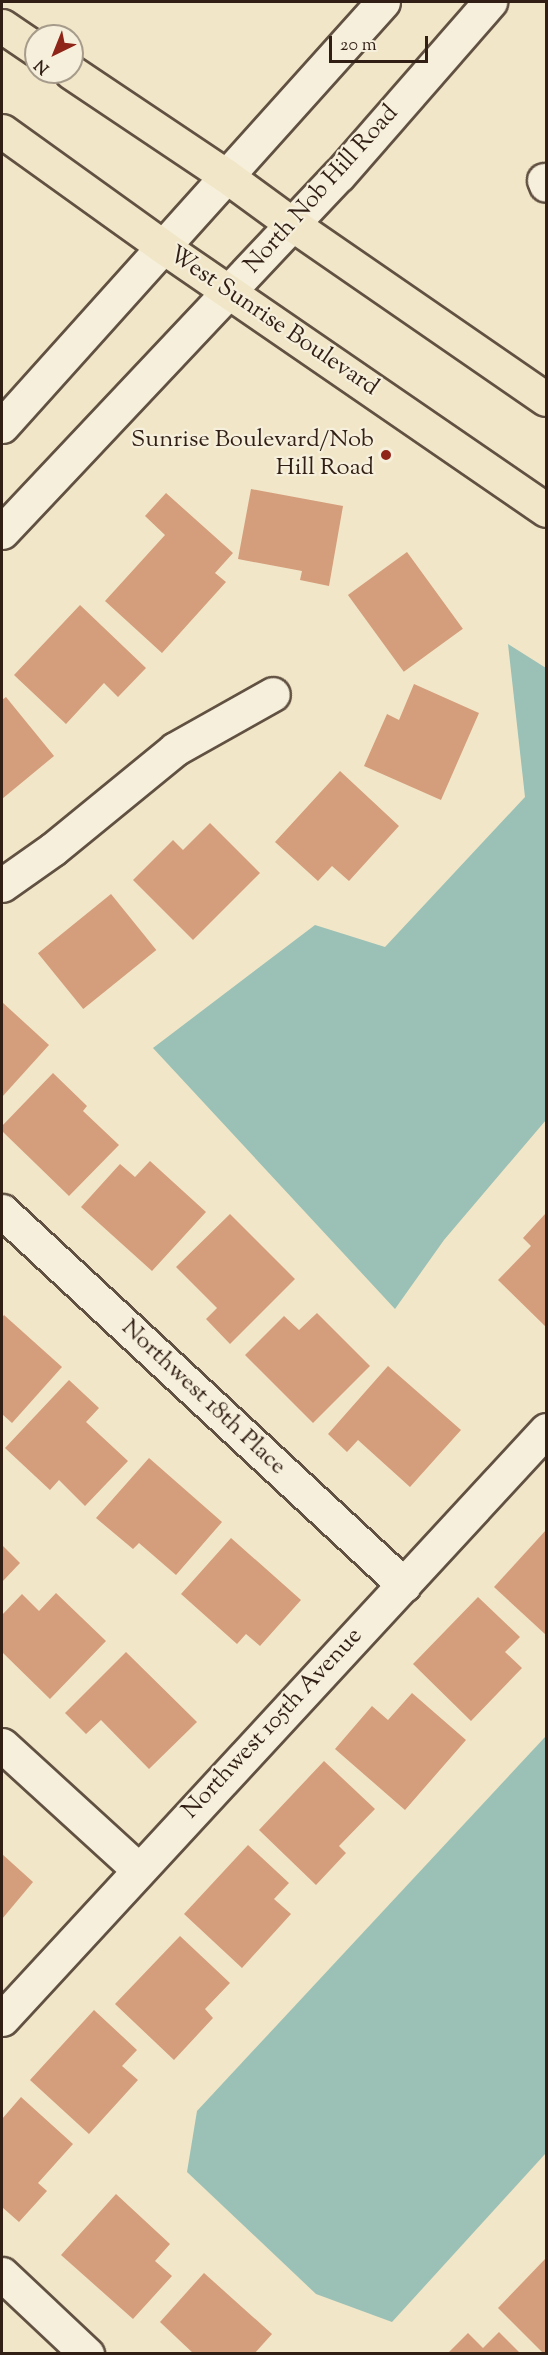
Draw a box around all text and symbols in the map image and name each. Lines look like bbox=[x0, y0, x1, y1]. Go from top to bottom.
north arrow bbox=[24, 24, 84, 84]
scale bar bbox=[332, 24, 431, 62]
text: 20 m bbox=[340, 33, 377, 59]
text: N bbox=[30, 53, 55, 79]
street label: North Nob Hill Road bbox=[239, 100, 405, 280]
street label: West Sunrise Boulevard bbox=[163, 241, 383, 403]
place label: Sunrise Boulevard/Nob Hill Road bbox=[131, 427, 374, 483]
marker: Sunrise Boulevard/Nob Hill Road bbox=[379, 448, 393, 462]
street label: Northwest 18th Place bbox=[115, 1314, 291, 1482]
street label: Northwest 105th Avenue bbox=[177, 1623, 369, 1825]

